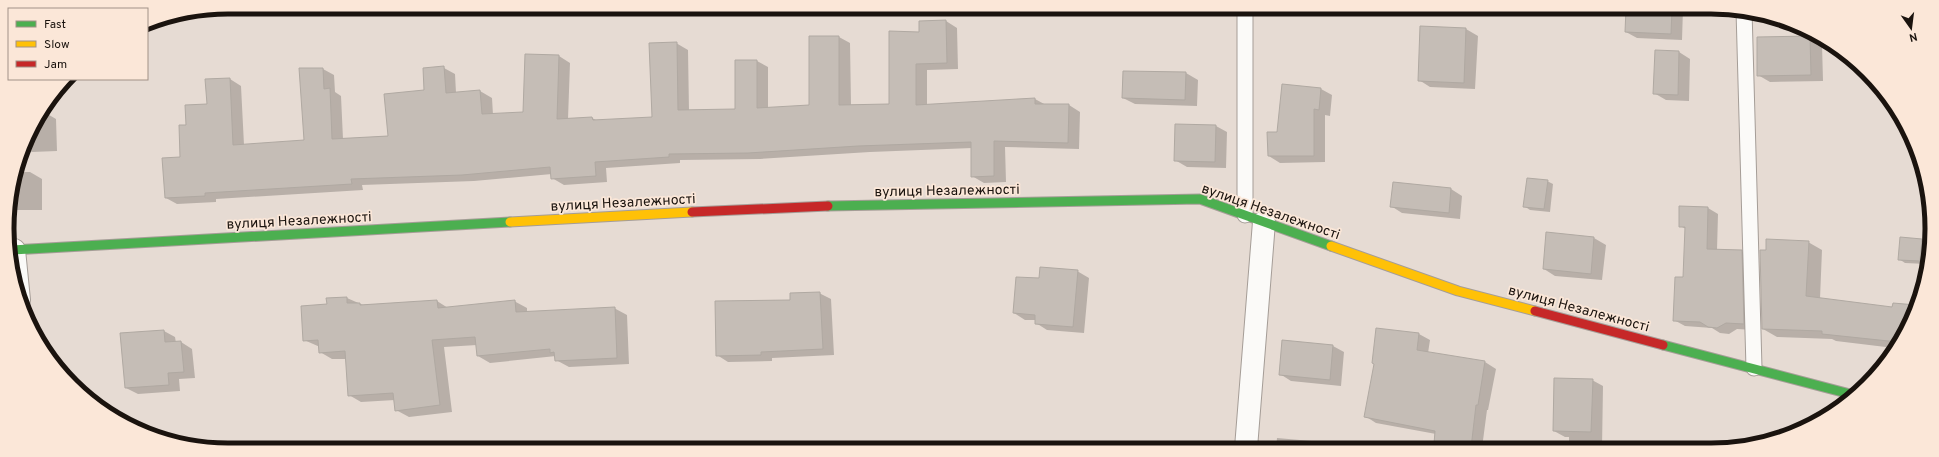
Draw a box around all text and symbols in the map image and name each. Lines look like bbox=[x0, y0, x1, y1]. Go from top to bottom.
legend bbox=[8, 8, 148, 80]
north arrow bbox=[1891, 8, 1931, 48]
text: Fast bbox=[44, 17, 66, 33]
text: N bbox=[1908, 29, 1919, 44]
text: Slow bbox=[44, 37, 70, 53]
text: Jam bbox=[44, 57, 67, 73]
street label: вулиця Незалежності bbox=[1199, 181, 1342, 244]
street label: вулиця Незалежності bbox=[874, 182, 1020, 201]
street label: вулиця Незалежності bbox=[550, 191, 696, 216]
street label: вулиця Незалежності bbox=[226, 209, 372, 234]
street label: вулиця Незалежності bbox=[1506, 282, 1651, 336]

